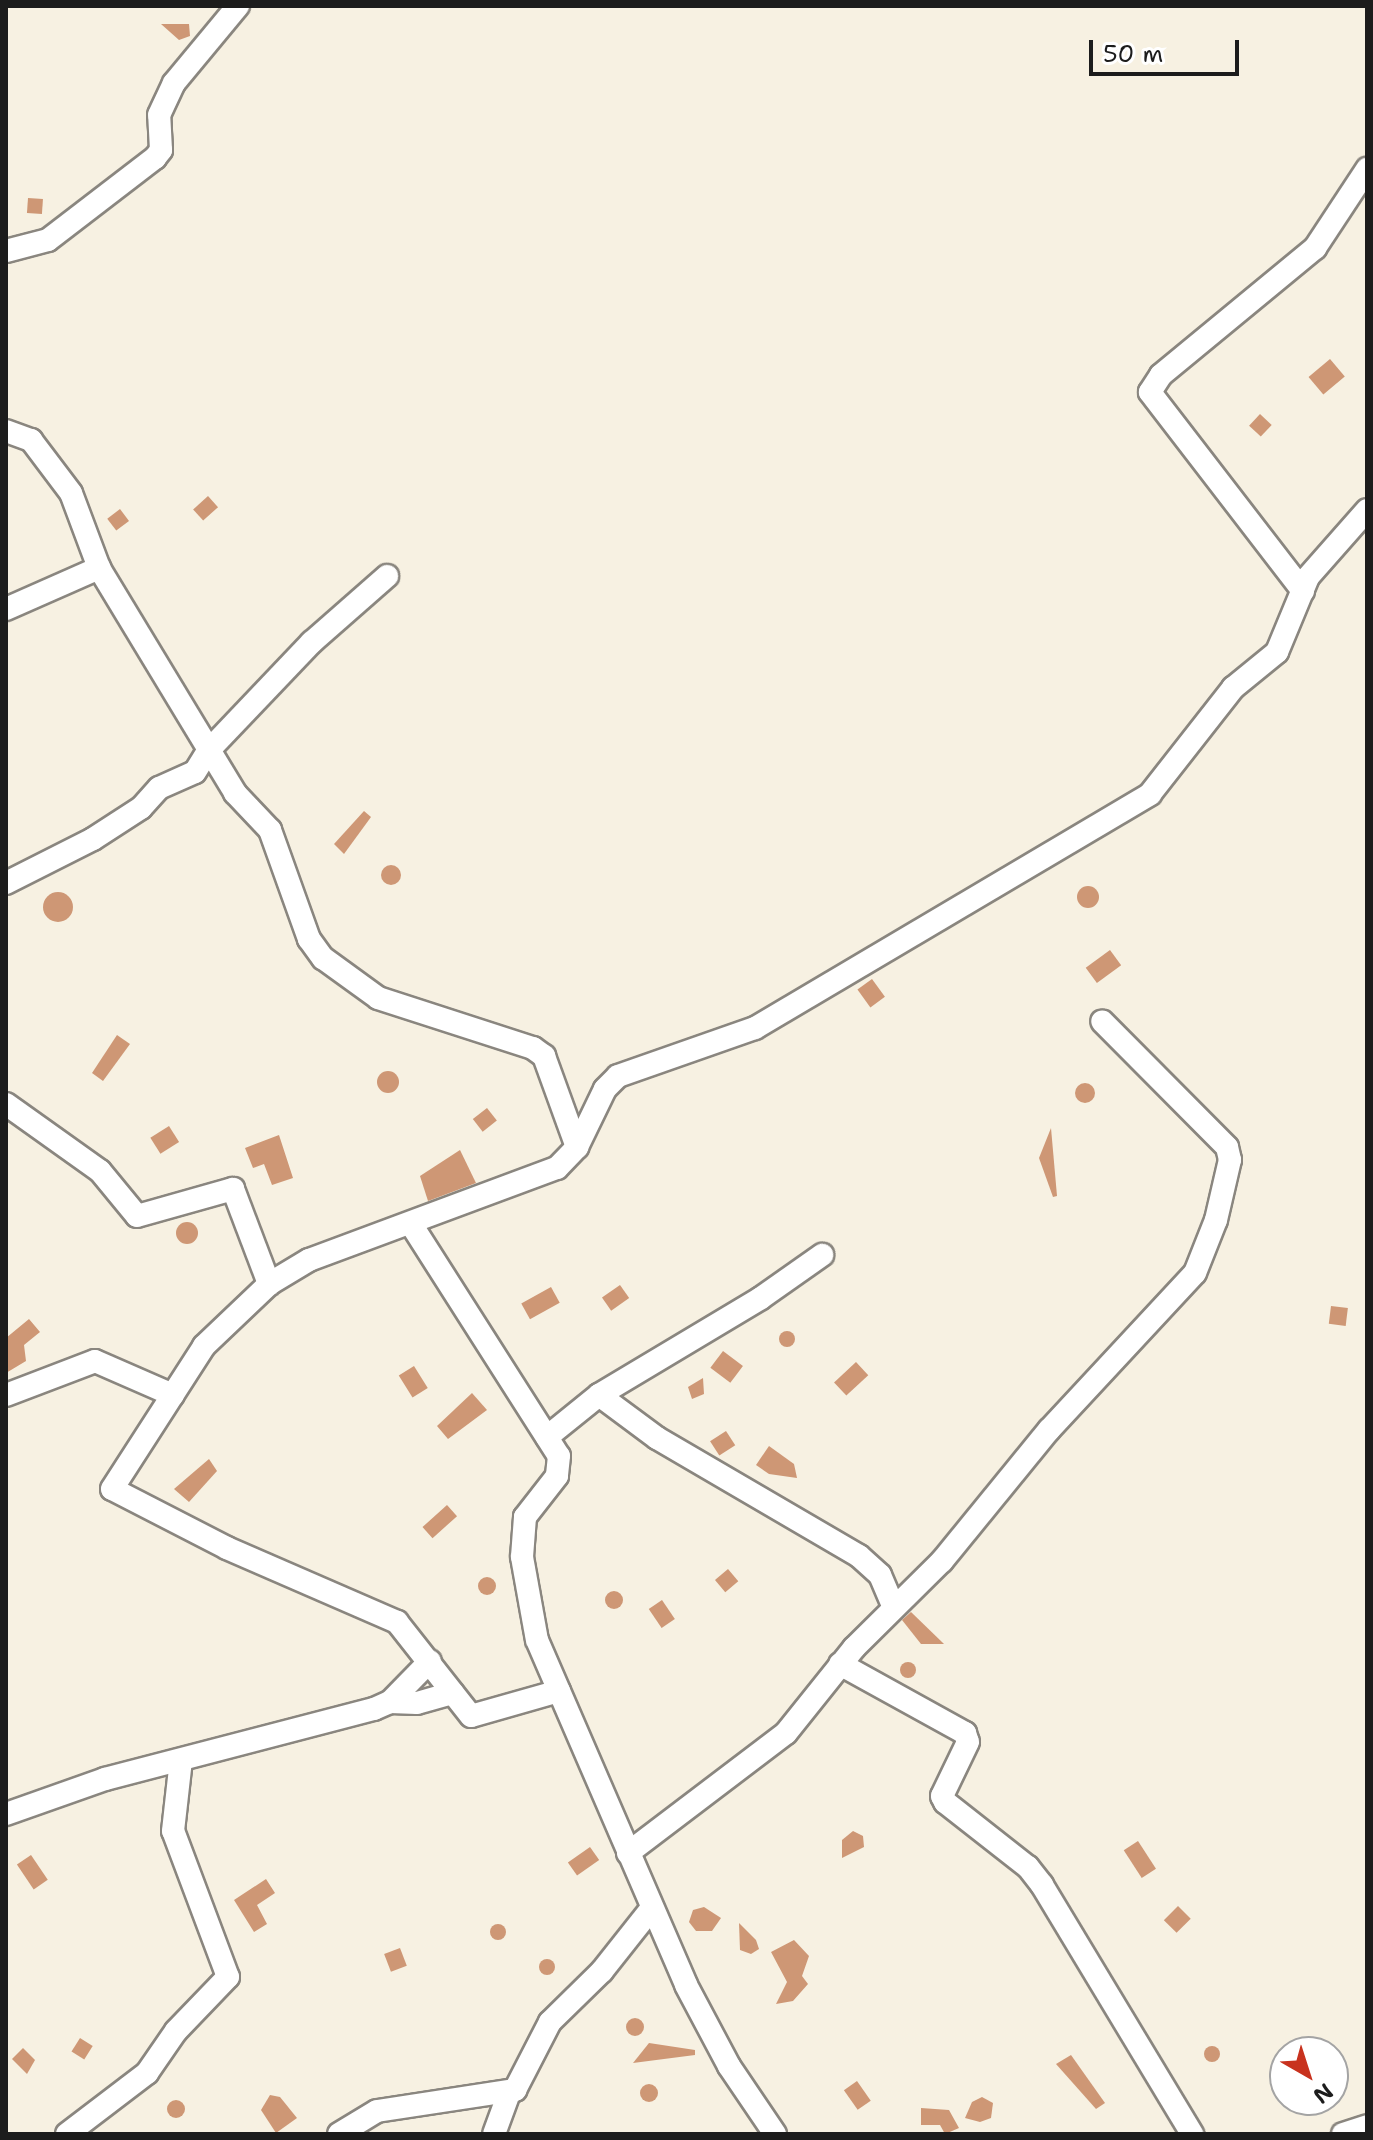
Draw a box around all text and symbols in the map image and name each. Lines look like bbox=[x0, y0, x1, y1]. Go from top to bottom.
scale bar bbox=[1093, 24, 1243, 74]
text: 50 m bbox=[1103, 38, 1163, 70]
north arrow bbox=[1269, 2036, 1349, 2116]
text: N bbox=[1307, 2077, 1339, 2110]

